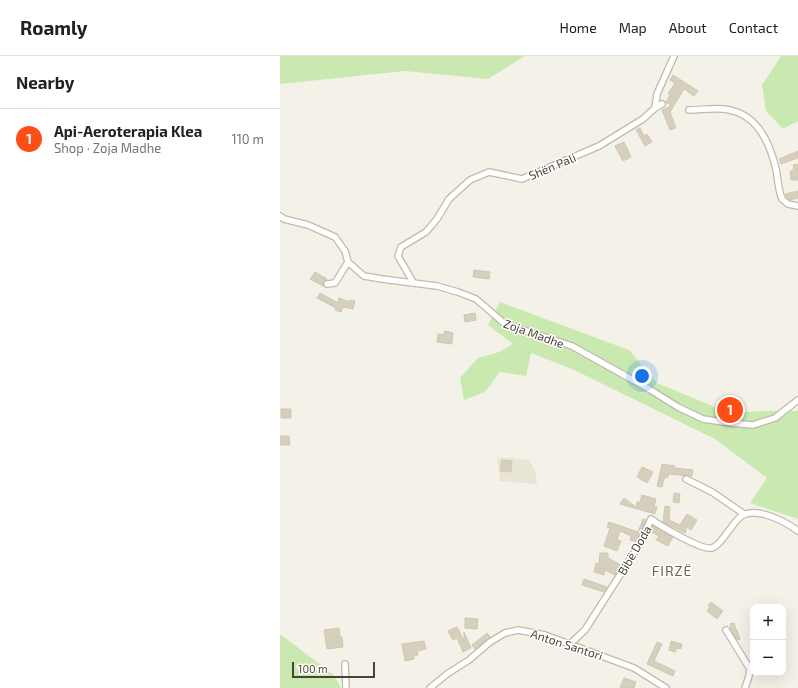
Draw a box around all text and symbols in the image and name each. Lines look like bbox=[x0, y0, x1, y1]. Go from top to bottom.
text: Roamly bbox=[20, 16, 87, 39]
text: Home bbox=[560, 19, 597, 36]
text: Map bbox=[619, 19, 647, 36]
text: About bbox=[669, 19, 707, 36]
text: Contact bbox=[729, 19, 778, 36]
text: Nearby bbox=[16, 72, 74, 92]
text: Api-Aeroterapia Klea bbox=[54, 122, 202, 140]
text: 1 bbox=[26, 131, 32, 147]
text: 110 m bbox=[232, 131, 264, 147]
text: Shop · Zoja Madhe bbox=[54, 140, 161, 156]
street label: Shën Pali bbox=[526, 150, 578, 182]
street label: Zoja Madhe bbox=[502, 316, 566, 351]
your location bbox=[632, 366, 652, 386]
pin: 1 bbox=[717, 395, 743, 425]
street label: Bibë Doda bbox=[614, 523, 654, 577]
district label: FIRZË bbox=[652, 562, 692, 579]
map controls bbox=[750, 604, 786, 676]
button: + bbox=[750, 604, 786, 640]
street label: Anton Santori bbox=[529, 626, 605, 662]
button: − bbox=[750, 640, 786, 676]
scale bar bbox=[292, 660, 375, 679]
text: 100 m bbox=[298, 662, 328, 675]

